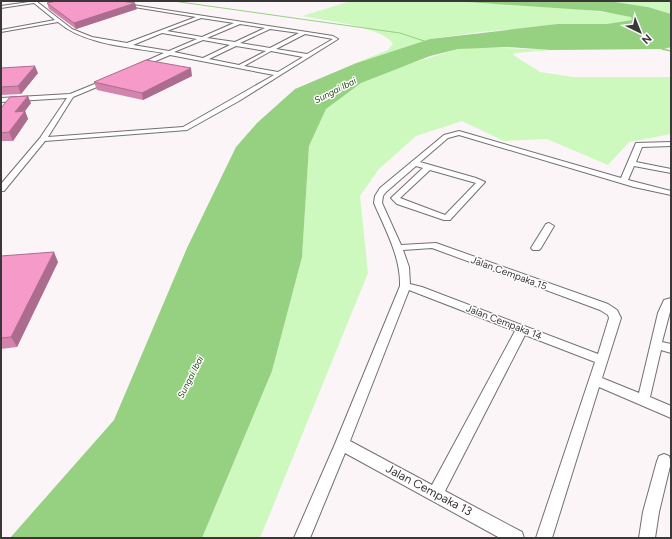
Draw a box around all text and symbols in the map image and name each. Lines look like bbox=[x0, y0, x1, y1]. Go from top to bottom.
north arrow bbox=[620, 12, 660, 52]
text: N bbox=[639, 31, 654, 47]
water label: Sungai Ibai bbox=[312, 74, 359, 105]
street label: Jalan Cempaka 15 bbox=[469, 253, 549, 293]
street label: Jalan Cempaka 14 bbox=[464, 302, 544, 342]
water label: Sungai Ibai bbox=[175, 353, 206, 400]
street label: Jalan Cempaka 13 bbox=[384, 461, 474, 519]

